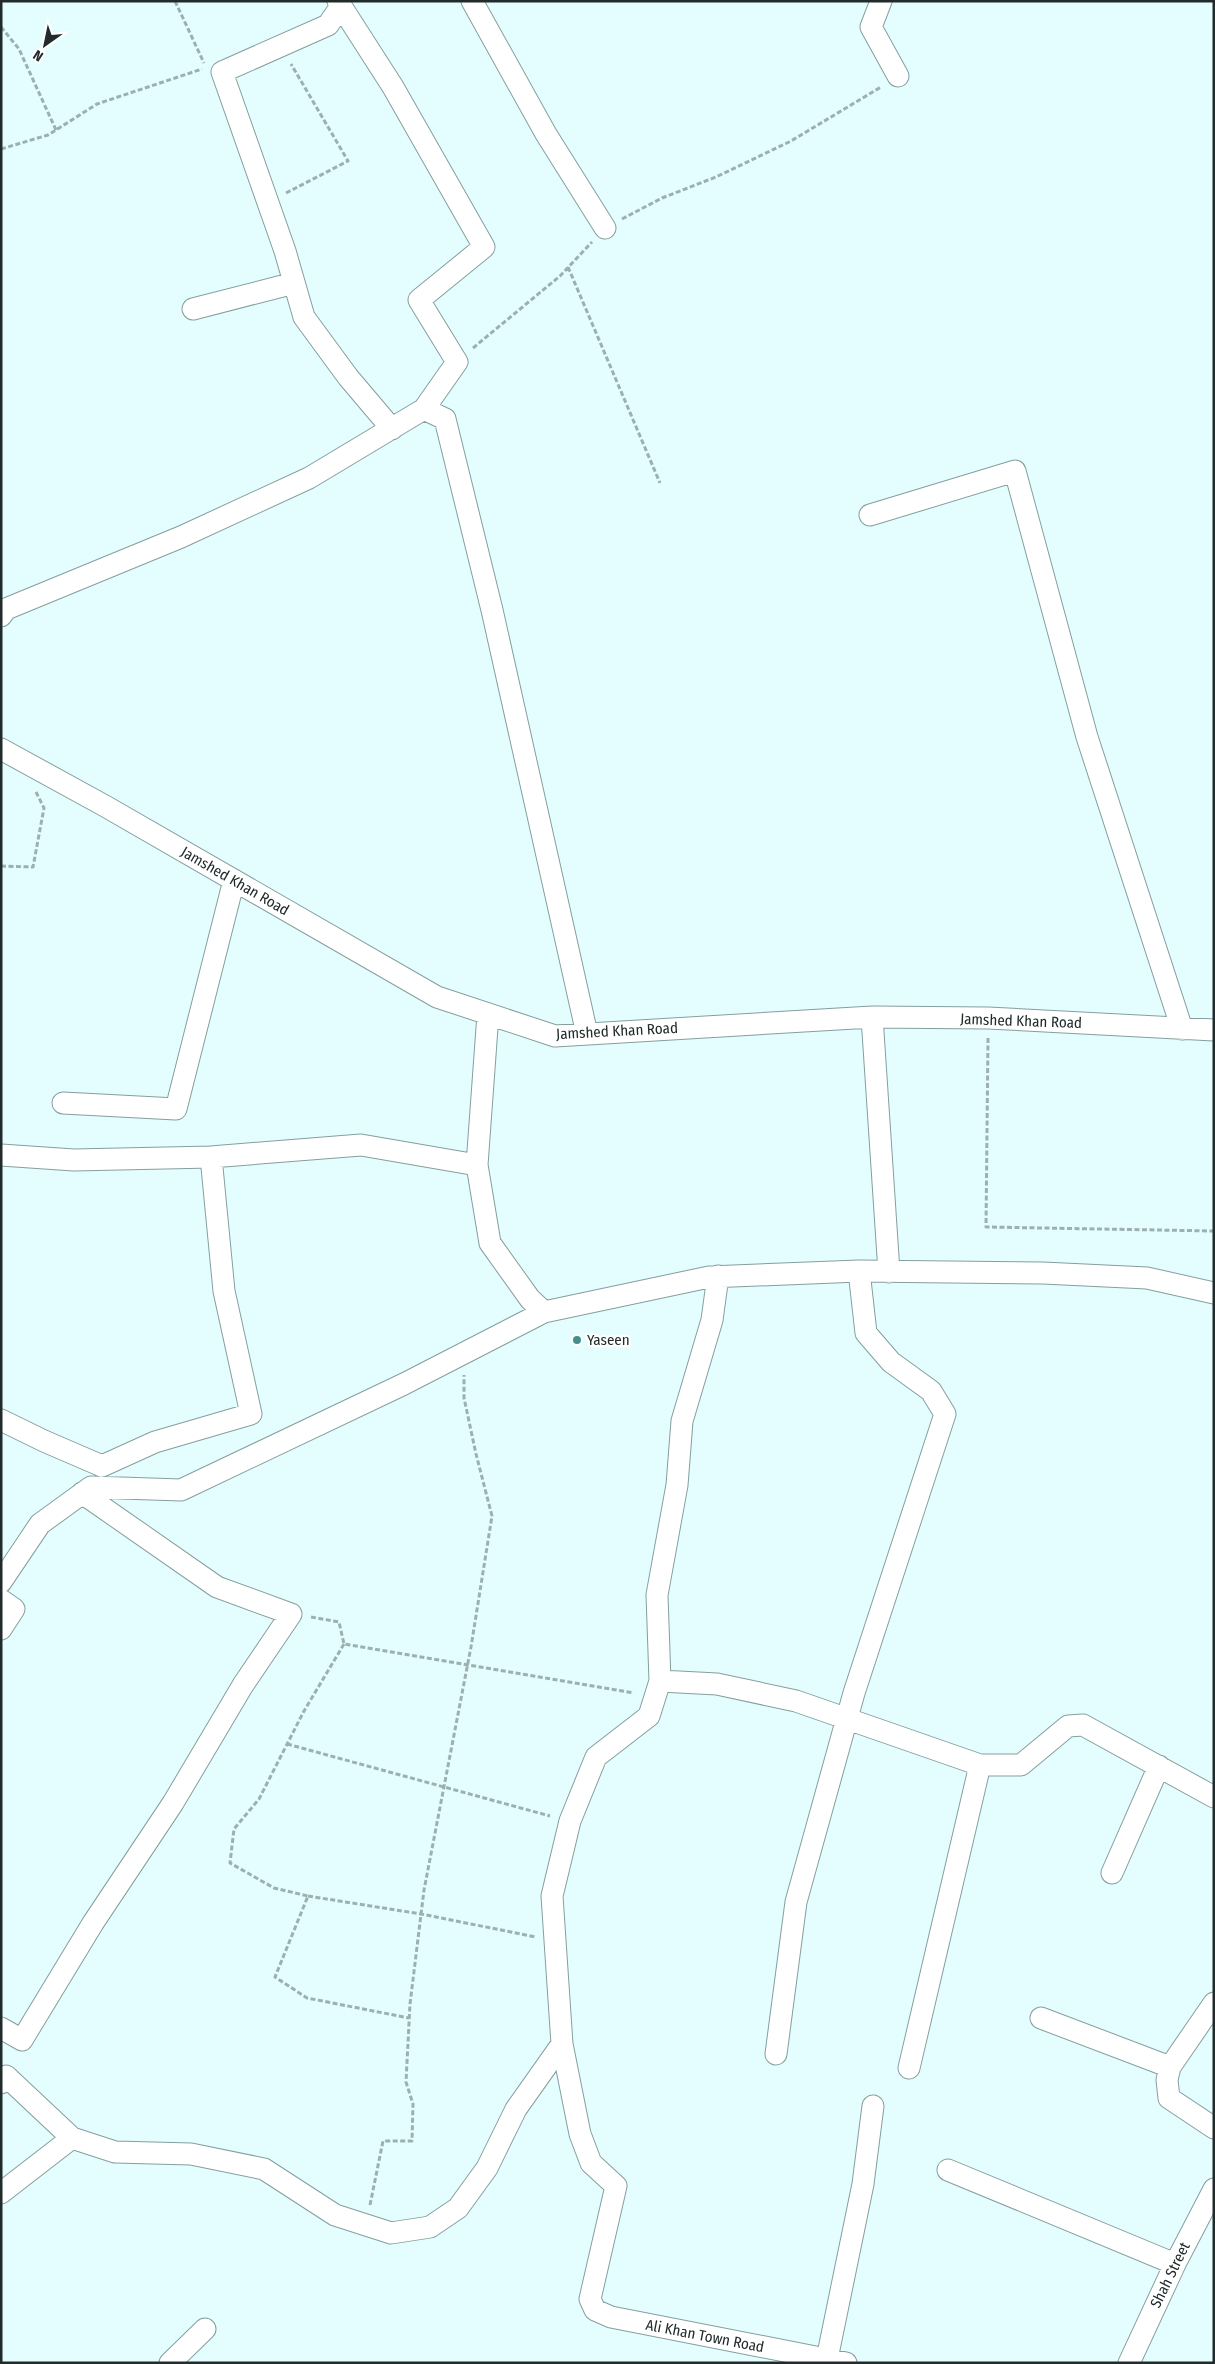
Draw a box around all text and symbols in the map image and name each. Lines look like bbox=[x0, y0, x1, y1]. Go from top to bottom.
north arrow bbox=[20, 20, 70, 70]
text: N bbox=[30, 46, 46, 65]
street label: Jamshed Khan Road bbox=[178, 843, 292, 919]
street label: Jamshed Khan Road bbox=[960, 1010, 1082, 1032]
street label: Jamshed Khan Road bbox=[556, 1019, 678, 1043]
place label: Yaseen bbox=[587, 1331, 630, 1349]
marker: Yaseen bbox=[571, 1334, 583, 1346]
street label: Shah Street bbox=[1146, 2239, 1194, 2311]
street label: Ali Khan Town Road bbox=[644, 2316, 766, 2356]

